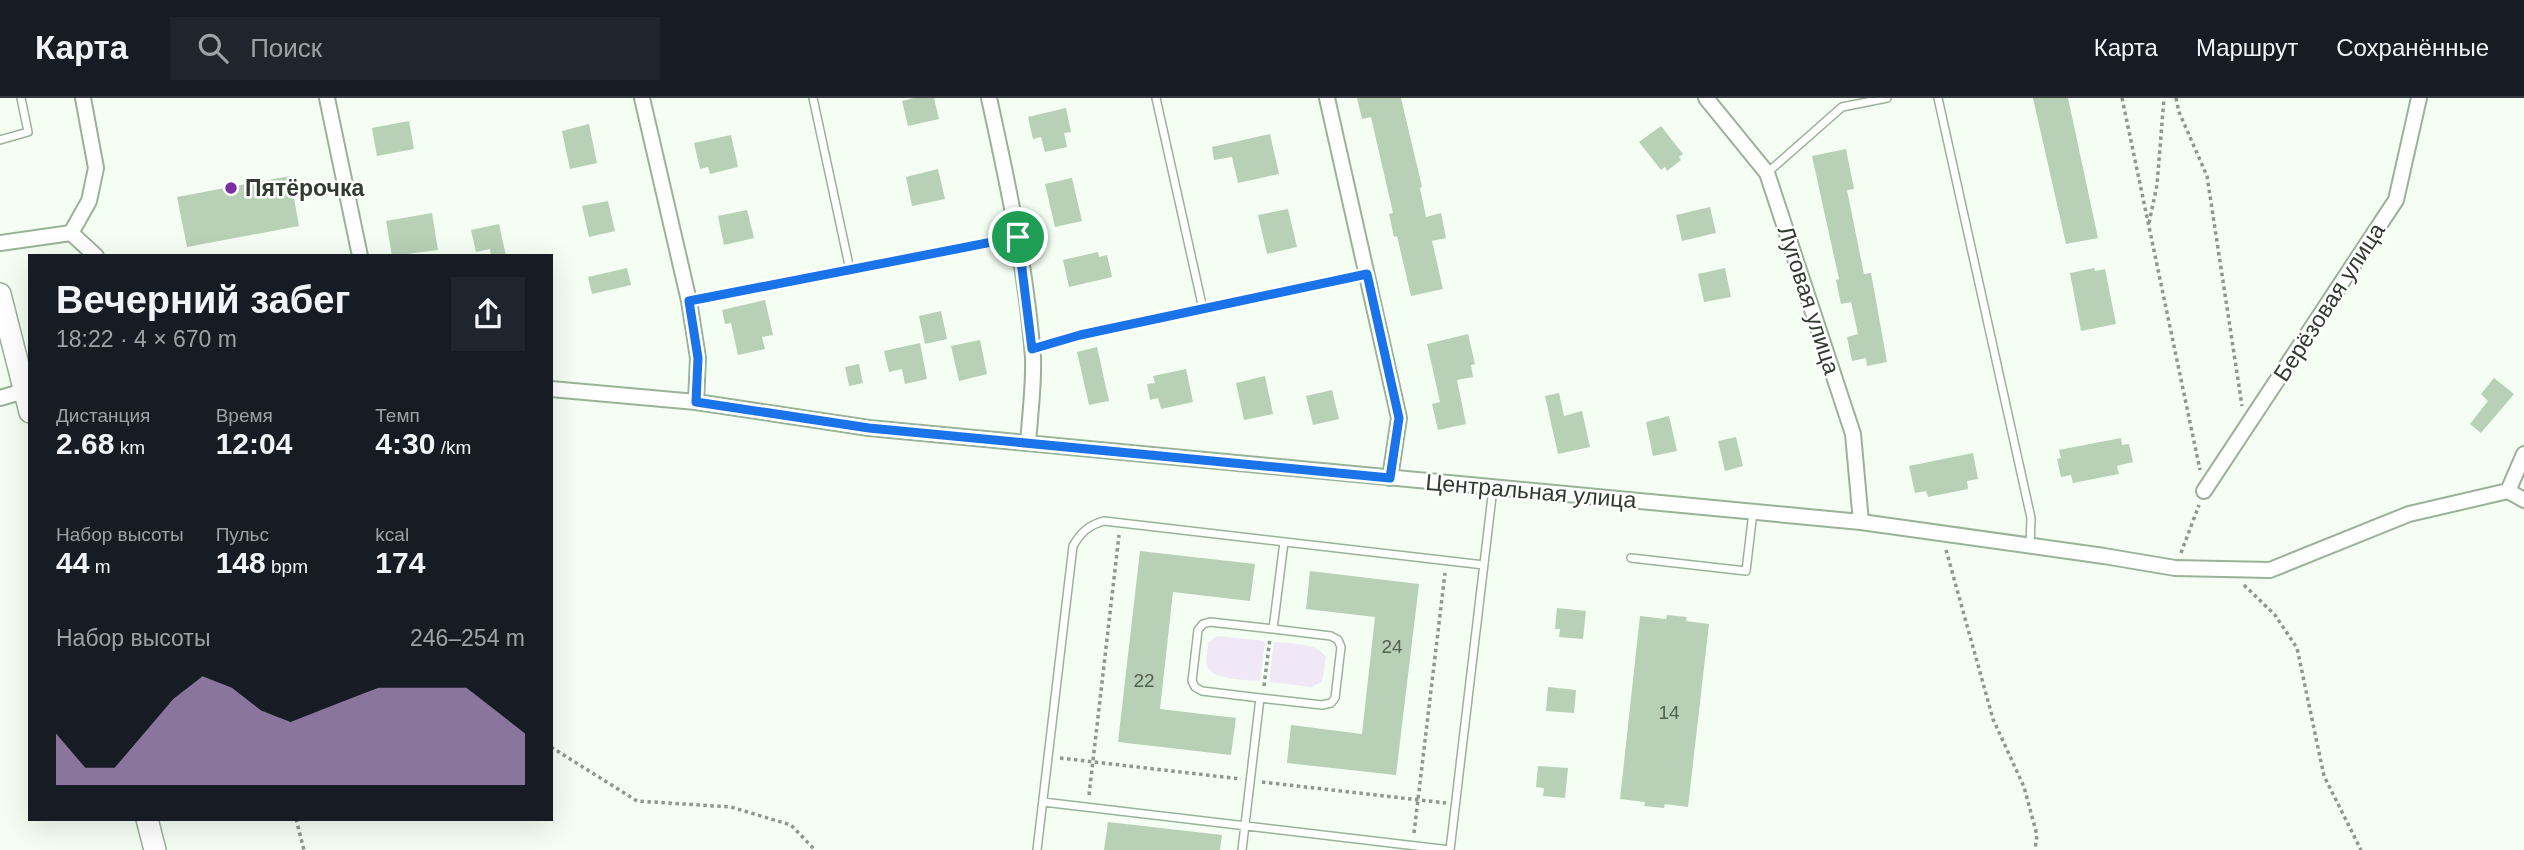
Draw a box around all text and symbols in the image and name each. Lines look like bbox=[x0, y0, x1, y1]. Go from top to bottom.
search box bbox=[170, 17, 660, 80]
text: Карта bbox=[35, 29, 128, 66]
icon: search bbox=[194, 29, 232, 67]
text: Поиск bbox=[250, 33, 322, 63]
text: Карта bbox=[2094, 34, 2158, 61]
text: Маршрут bbox=[2196, 34, 2298, 61]
text: Сохранённые bbox=[2336, 34, 2489, 61]
place label: Пятёрочка bbox=[245, 175, 364, 201]
marker: Пятёрочка bbox=[223, 180, 239, 196]
pin bbox=[988, 207, 1048, 267]
icon: arrive bbox=[999, 218, 1037, 256]
street label: Берёзовая улица bbox=[2268, 218, 2390, 386]
street label: Луговая улица bbox=[1773, 223, 1845, 378]
button: share bbox=[451, 277, 525, 351]
text: Вечерний забег bbox=[56, 279, 350, 321]
text: 18:22 · 4 × 670 m bbox=[56, 326, 237, 352]
text: Дистанция bbox=[56, 405, 150, 426]
text: Время bbox=[216, 405, 273, 426]
text: Темп bbox=[375, 405, 420, 426]
text: 2.68 bbox=[56, 427, 114, 460]
text: 12:04 bbox=[216, 427, 292, 460]
text: 4:30 bbox=[375, 427, 435, 460]
text: km bbox=[114, 437, 145, 458]
text: /km bbox=[435, 437, 471, 458]
street label: Центральная улица bbox=[1424, 469, 1638, 513]
text: Набор высоты bbox=[56, 524, 184, 545]
text: Пульс bbox=[216, 524, 269, 545]
text: kcal bbox=[375, 524, 409, 545]
text: 44 bbox=[56, 546, 89, 579]
text: 148 bbox=[216, 546, 266, 579]
text: 174 bbox=[375, 546, 425, 579]
text: m bbox=[89, 556, 110, 577]
text: bpm bbox=[266, 556, 308, 577]
text: Набор высоты bbox=[56, 625, 210, 651]
text: 246–254 m bbox=[410, 625, 525, 651]
house number: 24 bbox=[1381, 636, 1403, 657]
house number: 22 bbox=[1133, 670, 1155, 691]
house number: 14 bbox=[1658, 702, 1680, 723]

